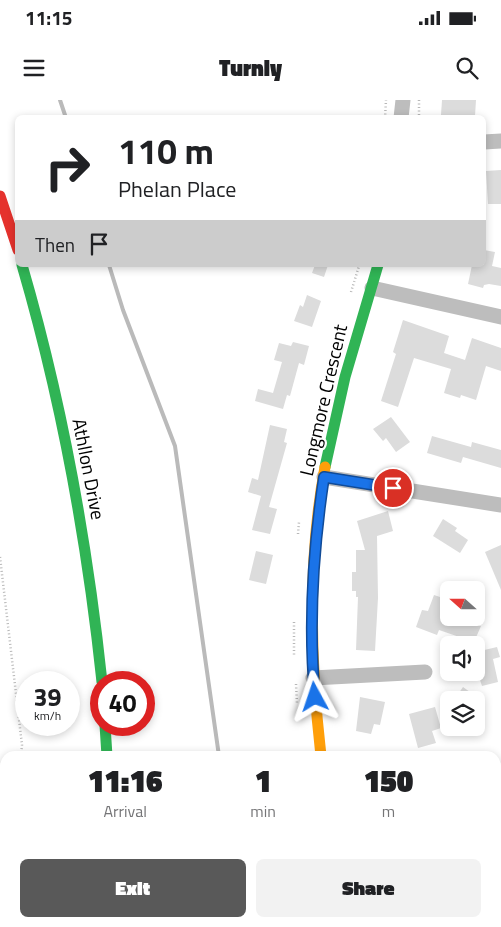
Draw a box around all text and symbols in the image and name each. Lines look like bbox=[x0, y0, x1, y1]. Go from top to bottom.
text: 11:15 bbox=[25, 3, 72, 32]
text: Turnly bbox=[219, 51, 282, 85]
icon: menu bbox=[20, 54, 48, 82]
icon: search bbox=[453, 54, 481, 82]
text: 110 m bbox=[118, 124, 214, 178]
icon: right bbox=[35, 135, 100, 200]
text: Phelan Place bbox=[118, 172, 236, 206]
text: Then bbox=[35, 230, 75, 259]
icon: arrive bbox=[85, 230, 113, 258]
street label: Longmore Crescent bbox=[291, 321, 354, 479]
street label: Athllon Drive bbox=[65, 416, 114, 522]
pin bbox=[372, 467, 414, 509]
icon: arrive bbox=[379, 474, 407, 502]
north arrow bbox=[440, 581, 485, 626]
map controls bbox=[440, 581, 485, 736]
button: sound bbox=[440, 636, 485, 681]
position arrow bbox=[288, 670, 340, 722]
speed limit sign: 40 bbox=[90, 671, 155, 736]
text: 39 bbox=[33, 678, 62, 716]
button: layers bbox=[440, 691, 485, 736]
text: km/h bbox=[34, 706, 61, 725]
text: 11:16 bbox=[88, 758, 162, 804]
text: 1 bbox=[255, 758, 271, 804]
text: 150 bbox=[364, 758, 413, 804]
text: Arrival bbox=[103, 799, 147, 823]
text: min bbox=[250, 799, 276, 823]
text: m bbox=[382, 799, 395, 823]
button: Exit bbox=[20, 859, 246, 917]
button: Share bbox=[256, 859, 481, 917]

